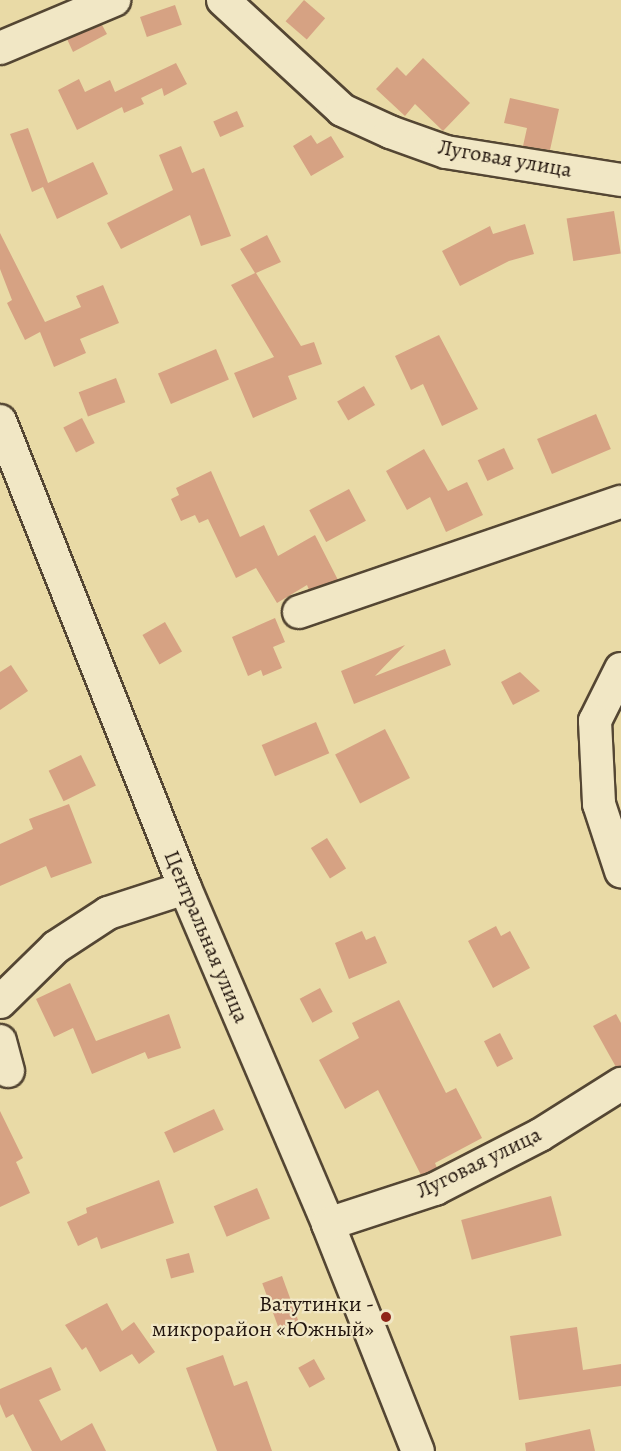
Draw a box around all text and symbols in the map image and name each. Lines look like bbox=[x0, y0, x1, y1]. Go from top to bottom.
street label: Луговая улица bbox=[436, 134, 574, 184]
street label: Центральная улица bbox=[158, 847, 254, 1027]
street label: Луговая улица bbox=[412, 1121, 546, 1205]
place label: Ватутинки - микрорайон «Южный» bbox=[152, 1291, 374, 1342]
marker: Ватутинки - микрорайон «Южный» bbox=[379, 1310, 393, 1324]

